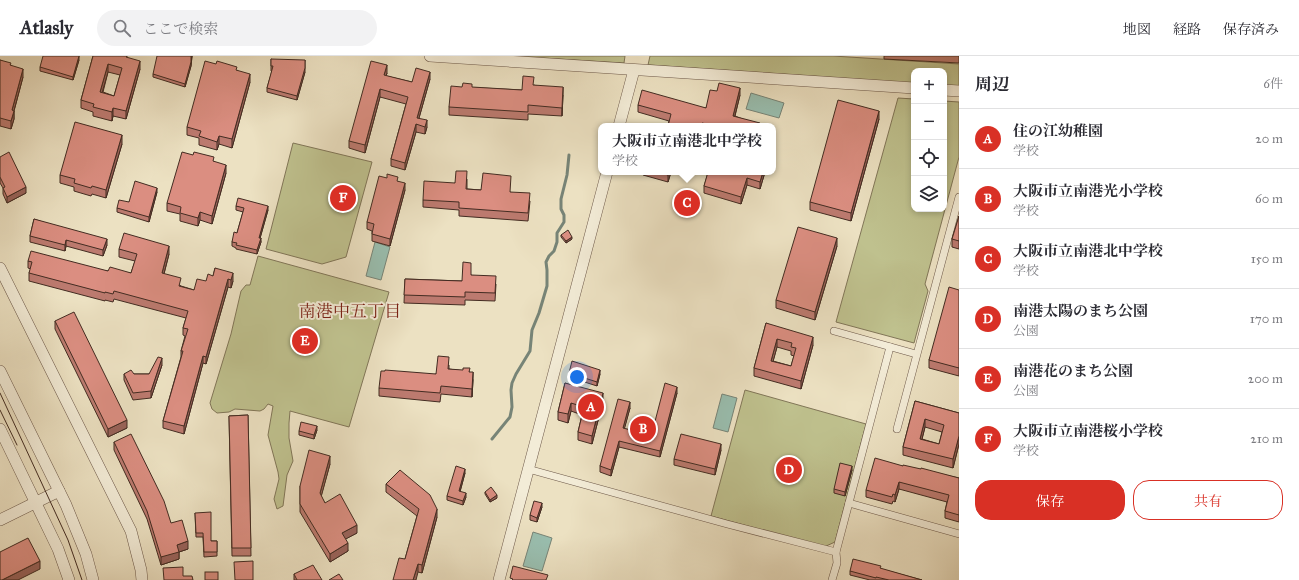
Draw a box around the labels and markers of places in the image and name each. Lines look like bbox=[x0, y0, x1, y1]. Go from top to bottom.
pin: F bbox=[330, 183, 356, 213]
pin: C bbox=[674, 188, 700, 218]
pin: E bbox=[292, 326, 318, 356]
pin: A bbox=[578, 392, 604, 422]
pin: B bbox=[630, 414, 656, 444]
pin: D bbox=[776, 455, 802, 485]

